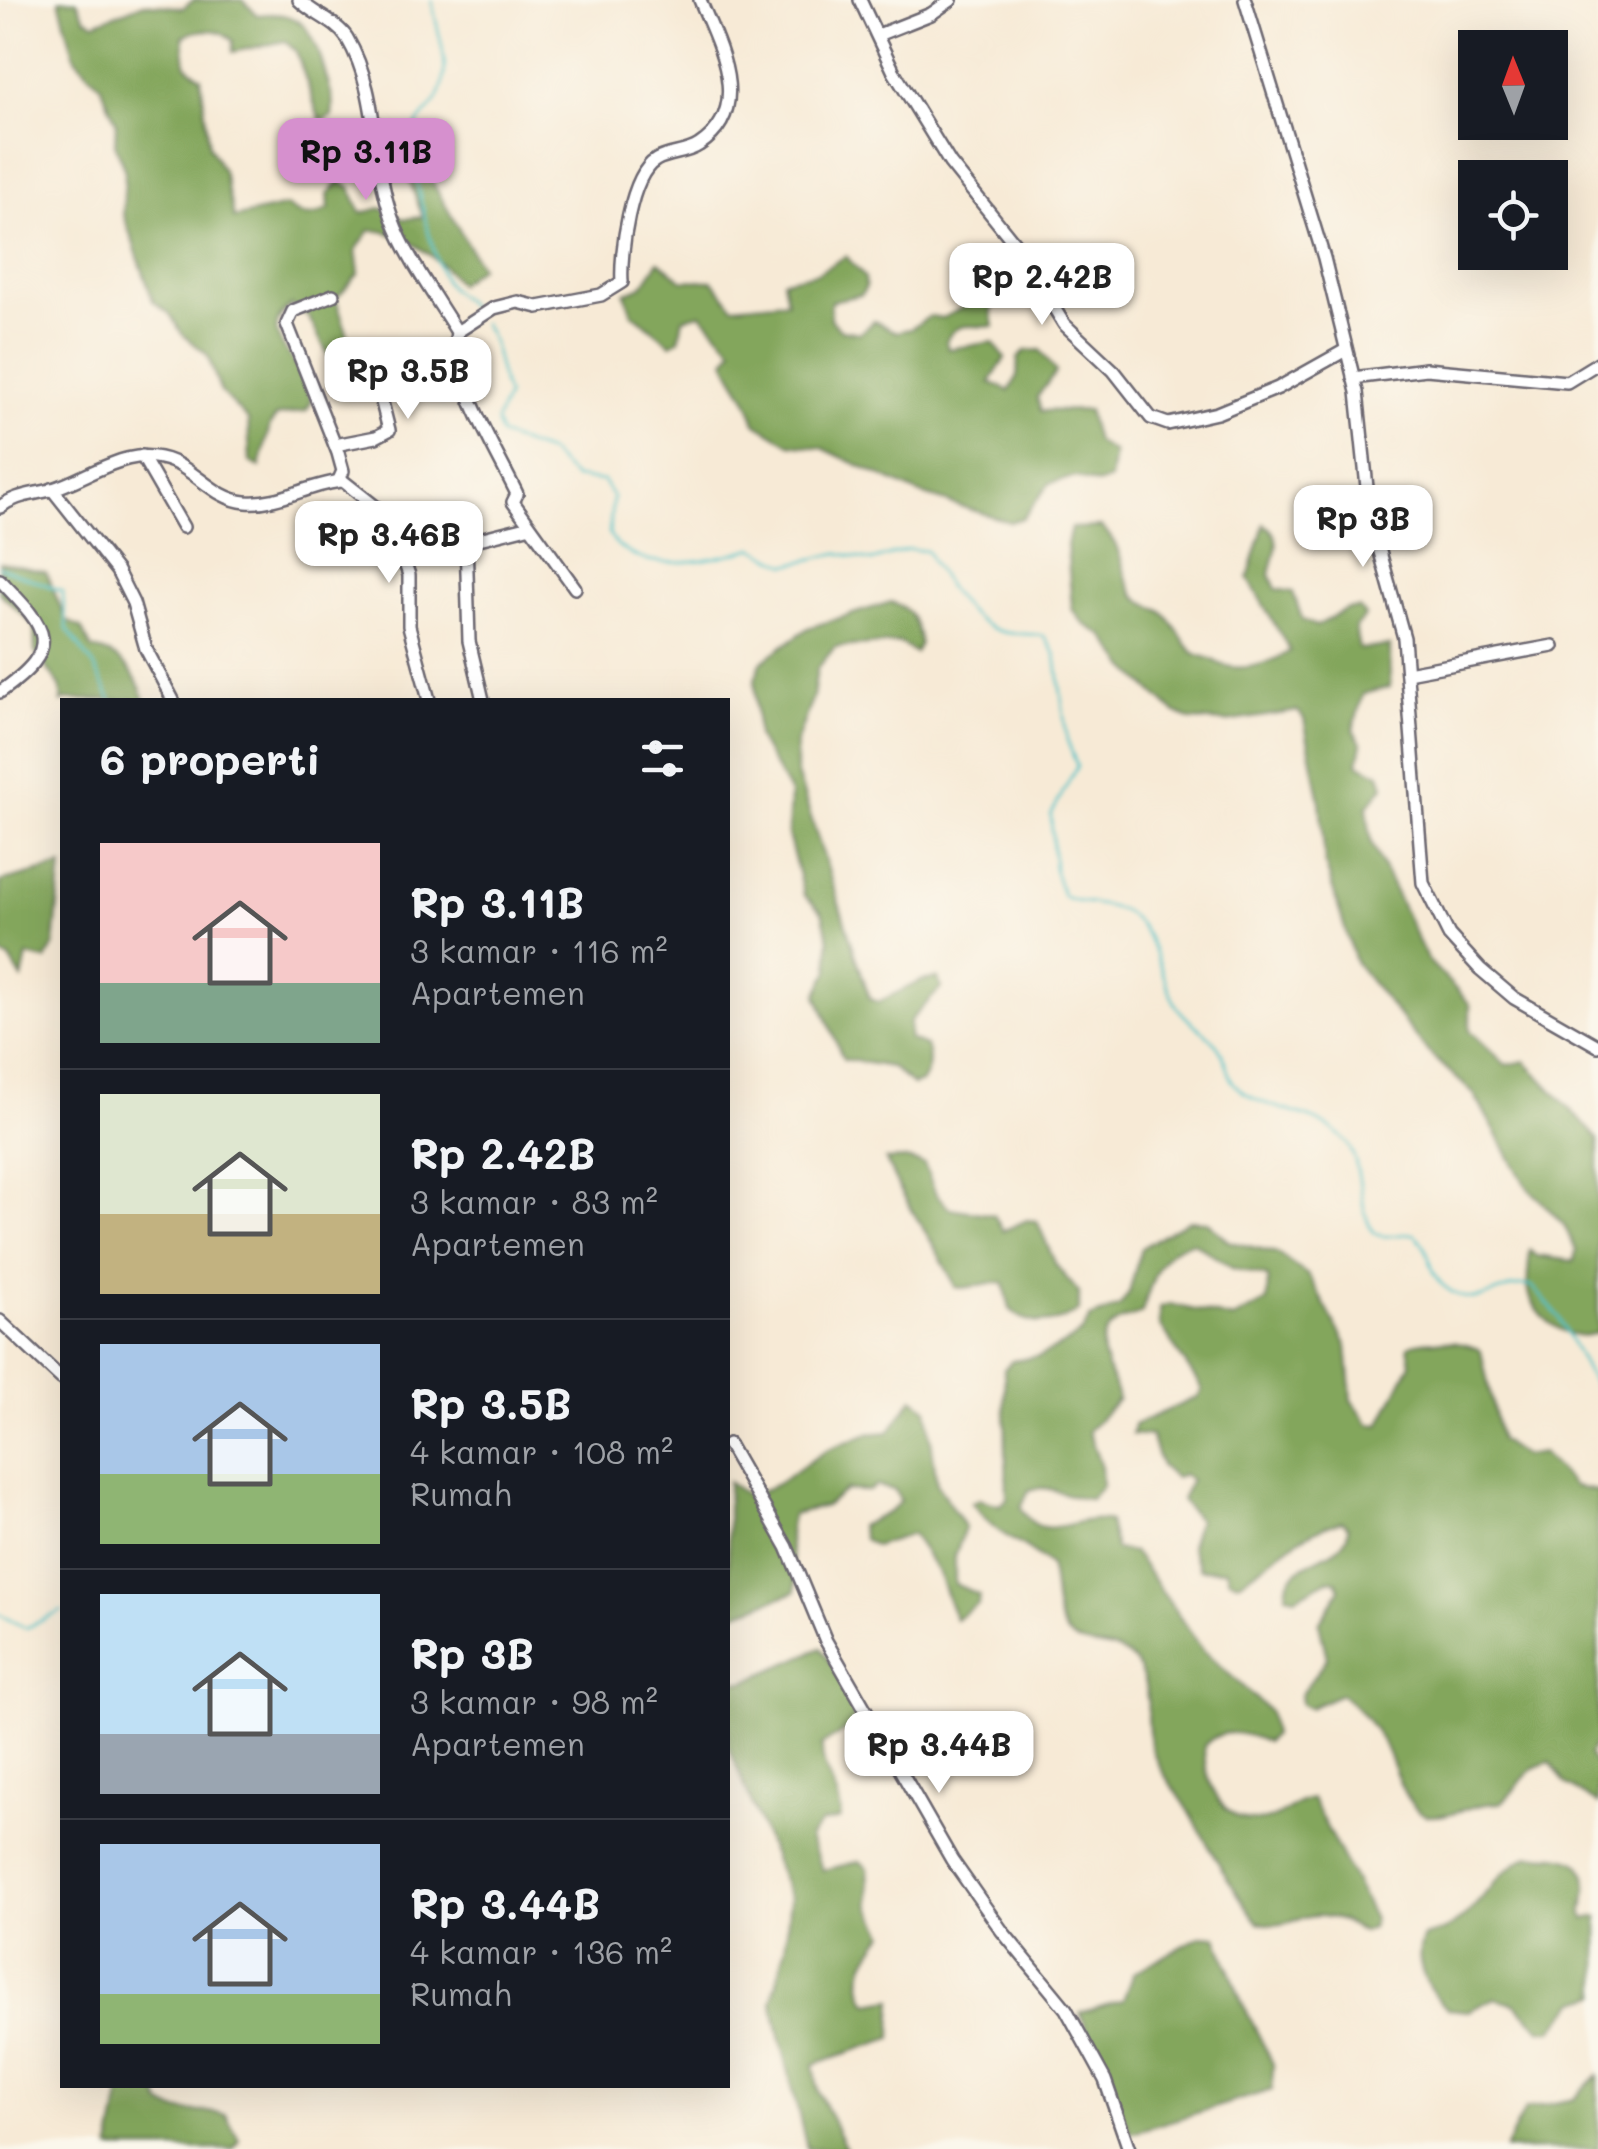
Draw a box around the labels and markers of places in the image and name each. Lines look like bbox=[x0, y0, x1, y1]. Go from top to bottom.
pin: Rp 3.11B bbox=[263, 118, 469, 203]
pin: Rp 2.42B bbox=[939, 243, 1145, 328]
pin: Rp 3.5B bbox=[316, 337, 500, 422]
pin: Rp 3B bbox=[1293, 485, 1433, 570]
pin: Rp 3.46B bbox=[286, 501, 492, 586]
pin: Rp 3.44B bbox=[836, 1711, 1042, 1796]

